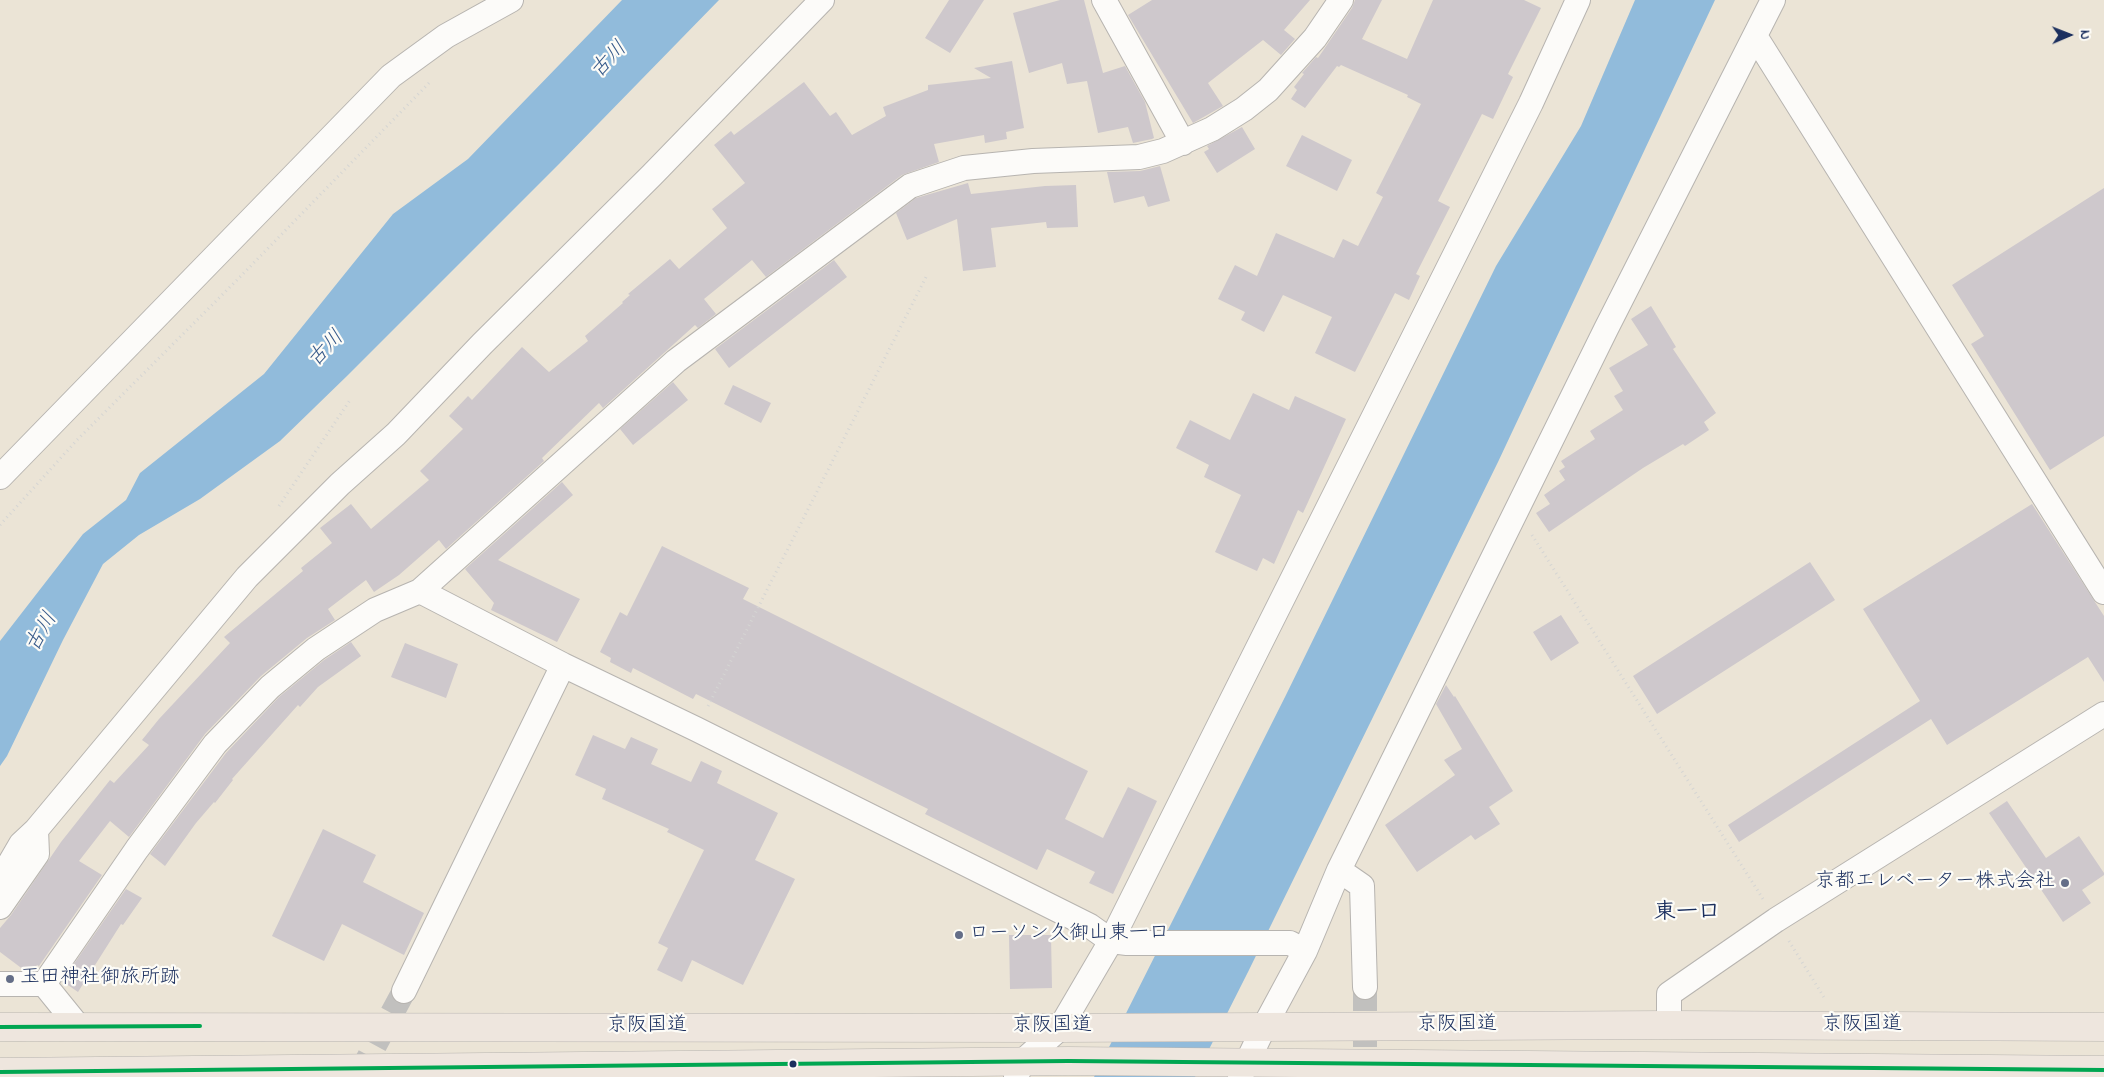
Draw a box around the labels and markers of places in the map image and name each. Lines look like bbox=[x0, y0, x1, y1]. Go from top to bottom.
place label: 京都エレベーター株式会社 bbox=[1815, 871, 2055, 895]
marker: 京都エレベーター株式会社 bbox=[2059, 877, 2071, 889]
place label: ローソン久御山東一口 bbox=[969, 923, 1169, 947]
marker: ローソン久御山東一口 bbox=[953, 929, 965, 941]
place label: 玉田神社御旅所跡 bbox=[20, 967, 180, 991]
marker: 玉田神社御旅所跡 bbox=[4, 973, 16, 985]
unlabelled marker bbox=[788, 1059, 798, 1069]

